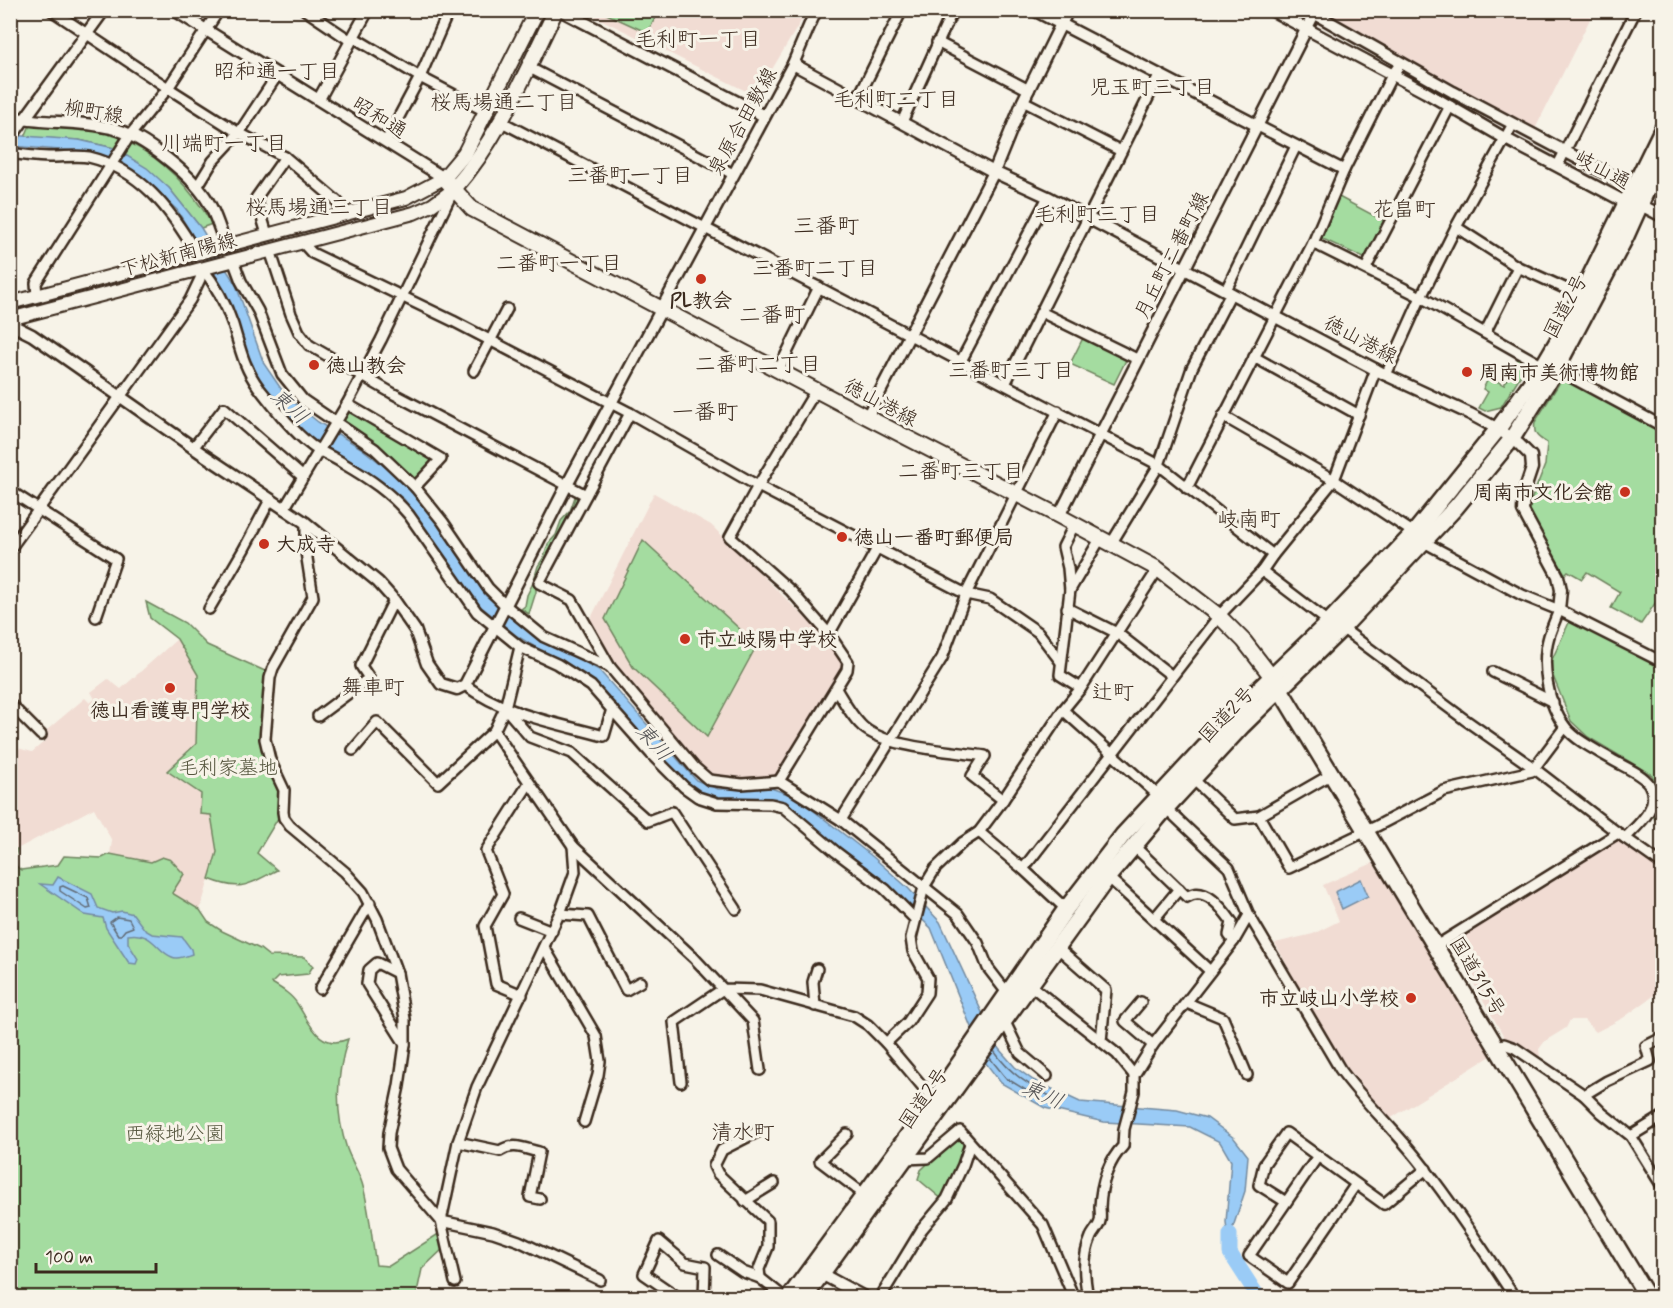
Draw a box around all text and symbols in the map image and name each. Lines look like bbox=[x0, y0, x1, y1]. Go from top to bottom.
district label: 毛利町一丁目 bbox=[635, 26, 761, 54]
district label: 昭和通一丁目 bbox=[214, 58, 340, 86]
street label: 泉原合田敷線 bbox=[702, 63, 784, 181]
district label: 児玉町三丁目 bbox=[1089, 74, 1215, 102]
district label: 毛利町二丁目 bbox=[833, 86, 959, 114]
district label: 桜馬場通二丁目 bbox=[431, 89, 578, 117]
street label: 昭和通 bbox=[347, 91, 412, 146]
street label: 柳町線 bbox=[62, 94, 126, 131]
district label: 川端町一丁目 bbox=[161, 130, 287, 158]
street label: 岐山通 bbox=[1569, 144, 1635, 196]
district label: 三番町一丁目 bbox=[567, 162, 693, 190]
street label: 月丘町二番町線 bbox=[1129, 187, 1216, 324]
district label: 桜馬場通三丁目 bbox=[246, 194, 393, 222]
district label: 花畠町 bbox=[1373, 196, 1436, 224]
district label: 毛利町三丁目 bbox=[1034, 201, 1160, 229]
district label: 三番町 bbox=[793, 213, 859, 241]
street label: 下松新南陽線 bbox=[117, 227, 240, 284]
district label: 二番町一丁目 bbox=[496, 250, 622, 278]
district label: 三番町二丁目 bbox=[752, 255, 878, 283]
street label: 国道2号 bbox=[1538, 270, 1595, 344]
marker: PL教会 bbox=[694, 272, 708, 286]
place label: PL教会 bbox=[670, 288, 732, 315]
district label: 二番町 bbox=[739, 302, 805, 330]
street label: 徳山港線 bbox=[1319, 310, 1402, 371]
district label: 二番町二丁目 bbox=[695, 351, 821, 379]
place label: 徳山教会 bbox=[326, 353, 406, 380]
district label: 三番町三丁目 bbox=[948, 357, 1074, 385]
marker: 徳山教会 bbox=[307, 358, 321, 372]
place label: 周南市美術博物館 bbox=[1479, 360, 1639, 387]
marker: 周南市美術博物館 bbox=[1460, 365, 1474, 379]
street label: 徳山港線 bbox=[839, 373, 922, 434]
water label: 東川 bbox=[264, 382, 314, 431]
district label: 一番町 bbox=[672, 399, 738, 427]
district label: 二番町三丁目 bbox=[898, 458, 1024, 486]
place label: 周南市文化会館 bbox=[1473, 480, 1613, 507]
marker: 周南市文化会館 bbox=[1618, 485, 1632, 499]
district label: 岐南町 bbox=[1218, 506, 1281, 534]
place label: 徳山一番町郵便局 bbox=[854, 525, 1014, 552]
marker: 徳山一番町郵便局 bbox=[835, 530, 849, 544]
place label: 大成寺 bbox=[276, 532, 336, 559]
marker: 大成寺 bbox=[257, 537, 271, 551]
place label: 市立岐陽中学校 bbox=[697, 627, 837, 654]
marker: 市立岐陽中学校 bbox=[678, 632, 692, 646]
district label: 舞車町 bbox=[342, 674, 405, 702]
district label: 辻町 bbox=[1092, 679, 1134, 707]
marker: 徳山看護専門学校 bbox=[163, 681, 177, 695]
street label: 国道2号 bbox=[1193, 681, 1261, 750]
place label: 徳山看護専門学校 bbox=[90, 698, 250, 725]
water label: 東川 bbox=[629, 718, 678, 768]
park label: 毛利家墓地 bbox=[178, 755, 278, 782]
street label: 国道315号 bbox=[1442, 932, 1511, 1022]
place label: 市立岐山小学校 bbox=[1259, 986, 1399, 1013]
marker: 市立岐山小学校 bbox=[1404, 991, 1418, 1005]
street label: 国道2号 bbox=[893, 1063, 955, 1135]
water label: 東川 bbox=[1018, 1074, 1067, 1116]
district label: 清水町 bbox=[712, 1119, 775, 1147]
park label: 西緑地公園 bbox=[125, 1121, 225, 1148]
scale bar bbox=[36, 1236, 156, 1274]
text: 100 m bbox=[45, 1246, 93, 1270]

